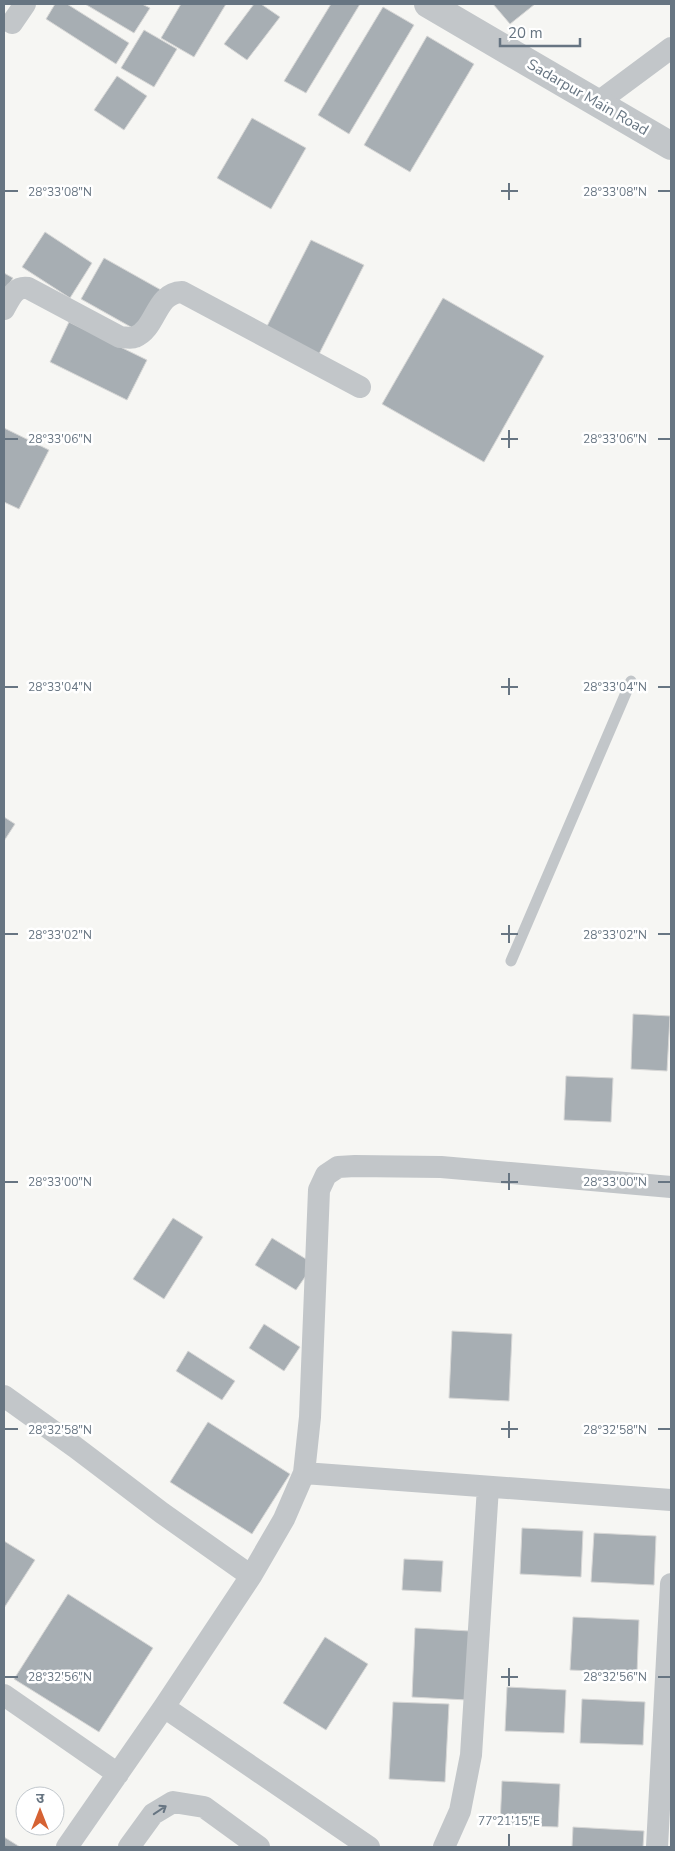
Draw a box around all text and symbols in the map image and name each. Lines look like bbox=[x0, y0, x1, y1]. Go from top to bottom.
scale bar bbox=[500, 15, 580, 47]
text: 20 m bbox=[508, 23, 543, 43]
street label: Sadarpur Main Road bbox=[524, 54, 652, 140]
text: 28°33'08"N bbox=[28, 184, 92, 200]
text: 28°33'08"N bbox=[583, 184, 647, 200]
text: 28°33'06"N bbox=[28, 431, 92, 447]
text: 28°33'06"N bbox=[583, 431, 647, 447]
text: 28°33'04"N bbox=[28, 679, 92, 695]
text: 28°33'04"N bbox=[583, 679, 647, 695]
text: 28°33'02"N bbox=[28, 927, 92, 943]
text: 28°33'02"N bbox=[583, 927, 647, 943]
text: 28°33'00"N bbox=[28, 1174, 92, 1190]
text: 28°33'00"N bbox=[583, 1174, 647, 1190]
text: 28°32'58"N bbox=[28, 1422, 92, 1438]
text: 28°32'58"N bbox=[583, 1422, 647, 1438]
text: 28°32'56"N bbox=[28, 1669, 92, 1685]
text: 28°32'56"N bbox=[583, 1669, 647, 1685]
north arrow bbox=[15, 1786, 65, 1836]
text: उ bbox=[36, 1789, 45, 1808]
one-way arrow bbox=[152, 1805, 166, 1815]
text: 77°21'15"E bbox=[478, 1813, 540, 1829]

